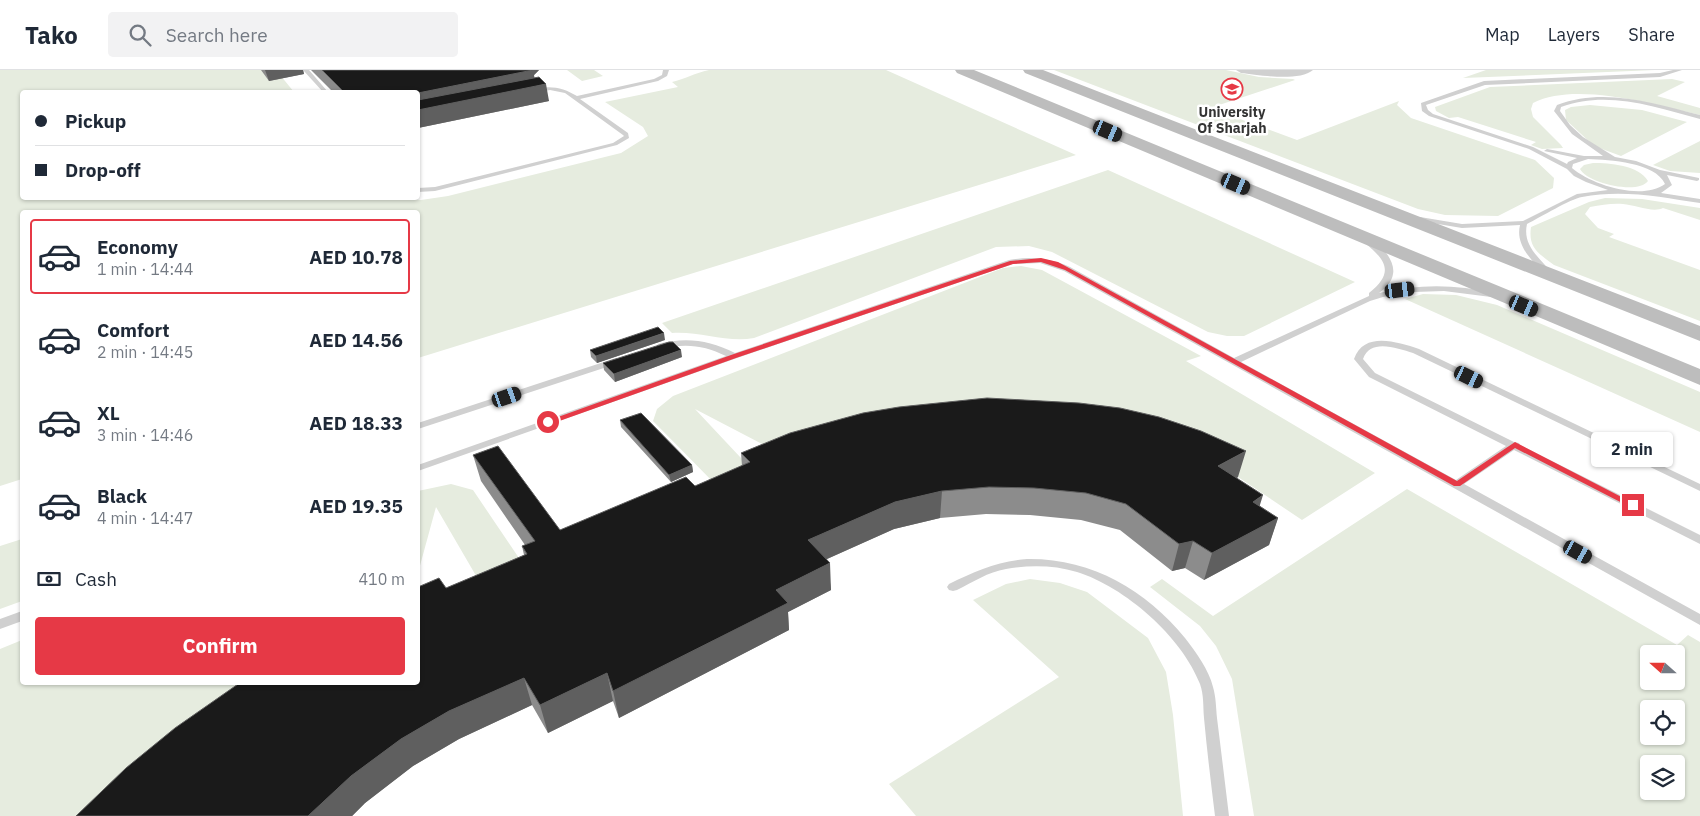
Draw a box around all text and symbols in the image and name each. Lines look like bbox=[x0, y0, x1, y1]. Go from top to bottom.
search box bbox=[108, 12, 458, 57]
text: Tako bbox=[25, 19, 78, 51]
icon: search bbox=[126, 21, 154, 49]
text: Search here bbox=[166, 23, 268, 47]
text: Map bbox=[1485, 23, 1520, 46]
text: Layers bbox=[1548, 23, 1600, 46]
text: Share bbox=[1628, 23, 1675, 46]
school or university icon: University Of Sharjah bbox=[1220, 77, 1244, 101]
place label: University Of Sharjah bbox=[1197, 103, 1267, 137]
text: Pickup bbox=[65, 109, 126, 133]
car bbox=[1091, 118, 1124, 144]
text: Drop-off bbox=[65, 158, 141, 182]
car bbox=[1219, 171, 1252, 197]
icon: car bbox=[37, 234, 82, 279]
text: Economy bbox=[97, 235, 178, 259]
text: AED 10.78 bbox=[309, 245, 403, 269]
text: 1 min · 14:44 bbox=[97, 259, 193, 279]
car bbox=[1384, 281, 1415, 299]
car bbox=[1507, 293, 1540, 319]
icon: car bbox=[37, 317, 82, 362]
text: Comfort bbox=[97, 318, 170, 342]
text: AED 14.56 bbox=[309, 328, 403, 352]
text: 2 min · 14:45 bbox=[97, 342, 193, 362]
car bbox=[1452, 364, 1485, 390]
car bbox=[490, 385, 523, 409]
icon: car bbox=[37, 400, 82, 445]
text: XL bbox=[97, 401, 120, 425]
text: AED 18.33 bbox=[309, 411, 403, 435]
route start bbox=[537, 411, 559, 433]
text: 3 min · 14:46 bbox=[97, 425, 193, 445]
callout: 2 min bbox=[1592, 432, 1674, 468]
text: 2 min bbox=[1611, 439, 1653, 459]
icon: car bbox=[37, 483, 82, 528]
text: Black bbox=[97, 484, 147, 508]
text: AED 19.35 bbox=[309, 494, 403, 518]
route end bbox=[1622, 494, 1644, 516]
text: 4 min · 14:47 bbox=[97, 508, 193, 528]
car bbox=[1561, 538, 1594, 566]
icon: cash bbox=[35, 565, 63, 593]
text: Cash bbox=[75, 567, 117, 591]
text: 410 m bbox=[358, 569, 405, 589]
button: Confirm bbox=[35, 617, 405, 675]
north arrow bbox=[1640, 645, 1685, 690]
map controls bbox=[1640, 645, 1685, 800]
button: locate bbox=[1640, 700, 1685, 745]
button: layers bbox=[1640, 755, 1685, 800]

